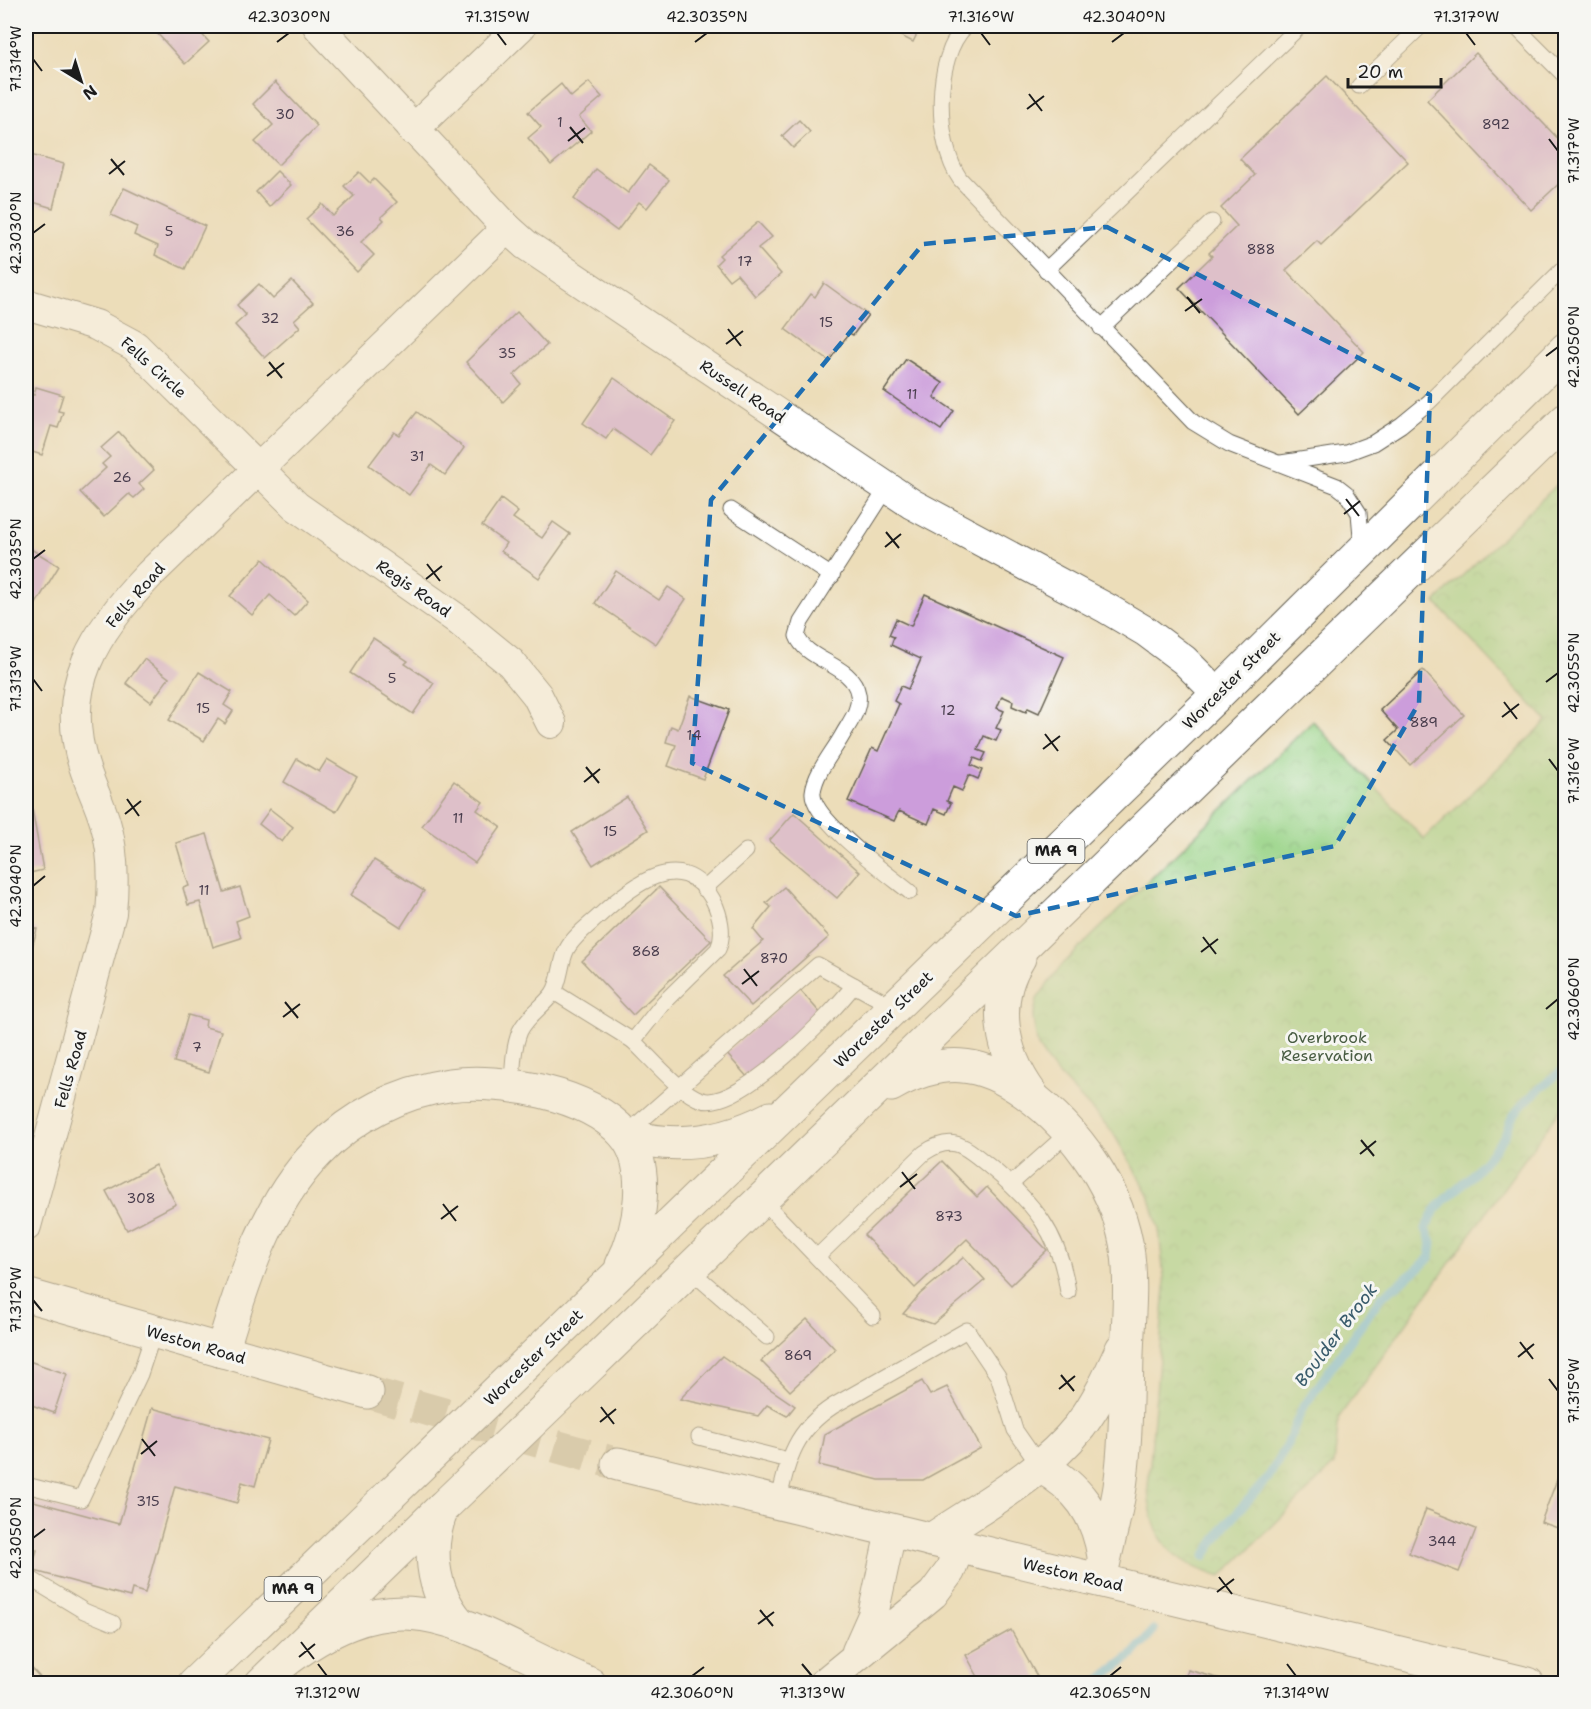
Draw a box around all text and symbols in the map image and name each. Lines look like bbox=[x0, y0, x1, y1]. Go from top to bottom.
text: 42.3030°N bbox=[248, 7, 330, 27]
text: 71.315°W bbox=[464, 7, 530, 27]
text: 42.3035°N bbox=[666, 7, 748, 27]
text: 71.316°W bbox=[948, 7, 1014, 27]
text: 42.3040°N bbox=[1082, 7, 1166, 27]
text: 71.317°W bbox=[1433, 7, 1499, 27]
text: 71.314°W bbox=[6, 26, 26, 92]
north arrow bbox=[51, 51, 111, 111]
scale bar bbox=[1348, 51, 1441, 89]
text: 20 m bbox=[1357, 60, 1403, 84]
text: N bbox=[78, 80, 101, 105]
house number: 30 bbox=[275, 105, 295, 123]
house number: 1 bbox=[557, 113, 563, 131]
house number: 892 bbox=[1482, 115, 1510, 133]
text: 71.317°W bbox=[1564, 118, 1584, 184]
text: 42.3030°N bbox=[6, 192, 26, 274]
house number: 5 bbox=[165, 222, 173, 240]
house number: 36 bbox=[335, 222, 355, 240]
house number: 888 bbox=[1247, 240, 1275, 258]
house number: 17 bbox=[738, 252, 752, 270]
text: 42.3050°N bbox=[1564, 306, 1584, 388]
house number: 32 bbox=[261, 309, 279, 327]
house number: 15 bbox=[819, 313, 833, 331]
street label: Fells Circle bbox=[116, 332, 191, 403]
house number: 35 bbox=[498, 344, 516, 362]
street label: Russell Road bbox=[696, 355, 790, 428]
house number: 11 bbox=[906, 385, 918, 403]
house number: 31 bbox=[410, 447, 424, 465]
house number: 26 bbox=[113, 468, 132, 486]
text: 42.3035°N bbox=[6, 518, 26, 600]
street label: Regis Road bbox=[372, 555, 455, 622]
street label: Fells Road bbox=[101, 558, 170, 633]
street label: Worcester Street bbox=[1178, 627, 1285, 734]
text: 42.3055°N bbox=[1564, 633, 1584, 713]
text: 71.313°W bbox=[6, 646, 26, 712]
house number: 5 bbox=[388, 669, 396, 687]
house number: 15 bbox=[196, 699, 210, 717]
house number: 12 bbox=[941, 701, 955, 719]
house number: 889 bbox=[1410, 713, 1438, 731]
house number: 14 bbox=[686, 726, 702, 744]
text: 71.316°W bbox=[1564, 738, 1584, 804]
house number: 11 bbox=[452, 809, 464, 827]
house number: 15 bbox=[603, 822, 617, 840]
road number: MA 9 bbox=[1028, 839, 1084, 863]
text: 42.3040°N bbox=[6, 844, 26, 928]
house number: 11 bbox=[198, 881, 210, 899]
house number: 868 bbox=[632, 942, 660, 960]
house number: 870 bbox=[760, 949, 788, 967]
text: 42.3060°N bbox=[1564, 957, 1584, 1041]
street label: Worcester Street bbox=[829, 966, 938, 1072]
park label: Overbrook Reservation bbox=[1281, 1027, 1373, 1066]
street label: Fells Road bbox=[49, 1028, 92, 1111]
house number: 7 bbox=[192, 1038, 202, 1056]
house number: 308 bbox=[127, 1189, 155, 1207]
house number: 873 bbox=[935, 1207, 963, 1225]
text: 71.312°W bbox=[6, 1267, 26, 1333]
water label: Boulder Brook bbox=[1289, 1278, 1383, 1392]
street label: Worcester Street bbox=[479, 1304, 588, 1410]
street label: Weston Road bbox=[144, 1320, 248, 1369]
house number: 869 bbox=[784, 1346, 812, 1364]
text: 71.315°W bbox=[1564, 1358, 1584, 1424]
house number: 315 bbox=[136, 1492, 160, 1510]
text: 42.3050°N bbox=[6, 1497, 26, 1579]
house number: 344 bbox=[1428, 1532, 1456, 1550]
street label: Weston Road bbox=[1020, 1553, 1125, 1596]
road number: MA 9 bbox=[264, 1577, 322, 1601]
text: 71.312°W bbox=[294, 1683, 360, 1703]
text: 42.3060°N bbox=[650, 1683, 734, 1703]
text: 71.313°W bbox=[779, 1683, 845, 1703]
text: 42.3065°N bbox=[1069, 1683, 1151, 1703]
text: 71.314°W bbox=[1263, 1683, 1329, 1703]

